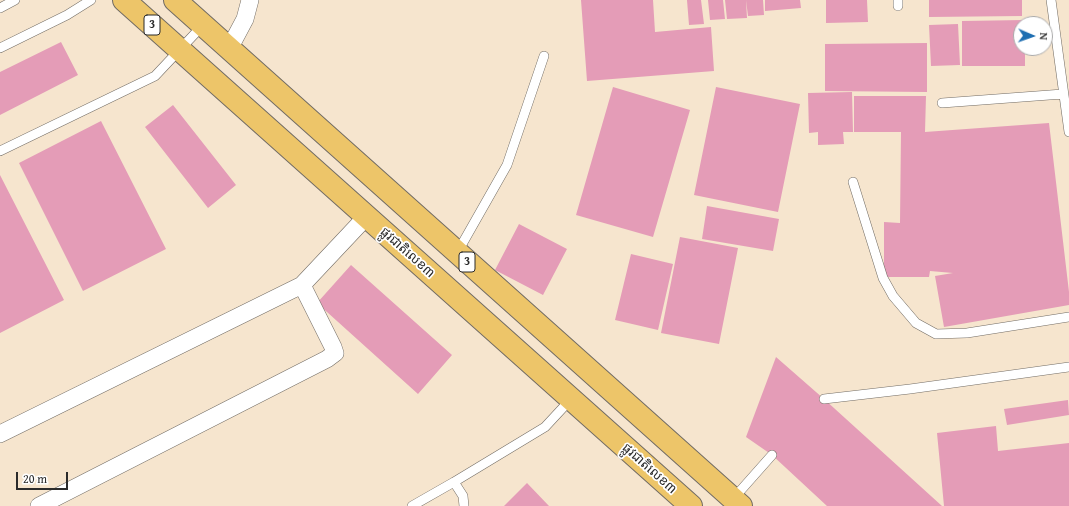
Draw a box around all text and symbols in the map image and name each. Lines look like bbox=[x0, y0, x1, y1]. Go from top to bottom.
road number: 3 bbox=[144, 15, 160, 35]
north arrow bbox=[1013, 16, 1053, 56]
text: N bbox=[1036, 32, 1052, 40]
street label: ផ្លូវជាតិលេខ៣ bbox=[377, 224, 437, 282]
road number: 3 bbox=[459, 252, 475, 272]
street label: ផ្លូវជាតិលេខ៣ bbox=[619, 440, 679, 498]
scale bar bbox=[18, 464, 70, 490]
text: 20 m bbox=[23, 470, 47, 487]

